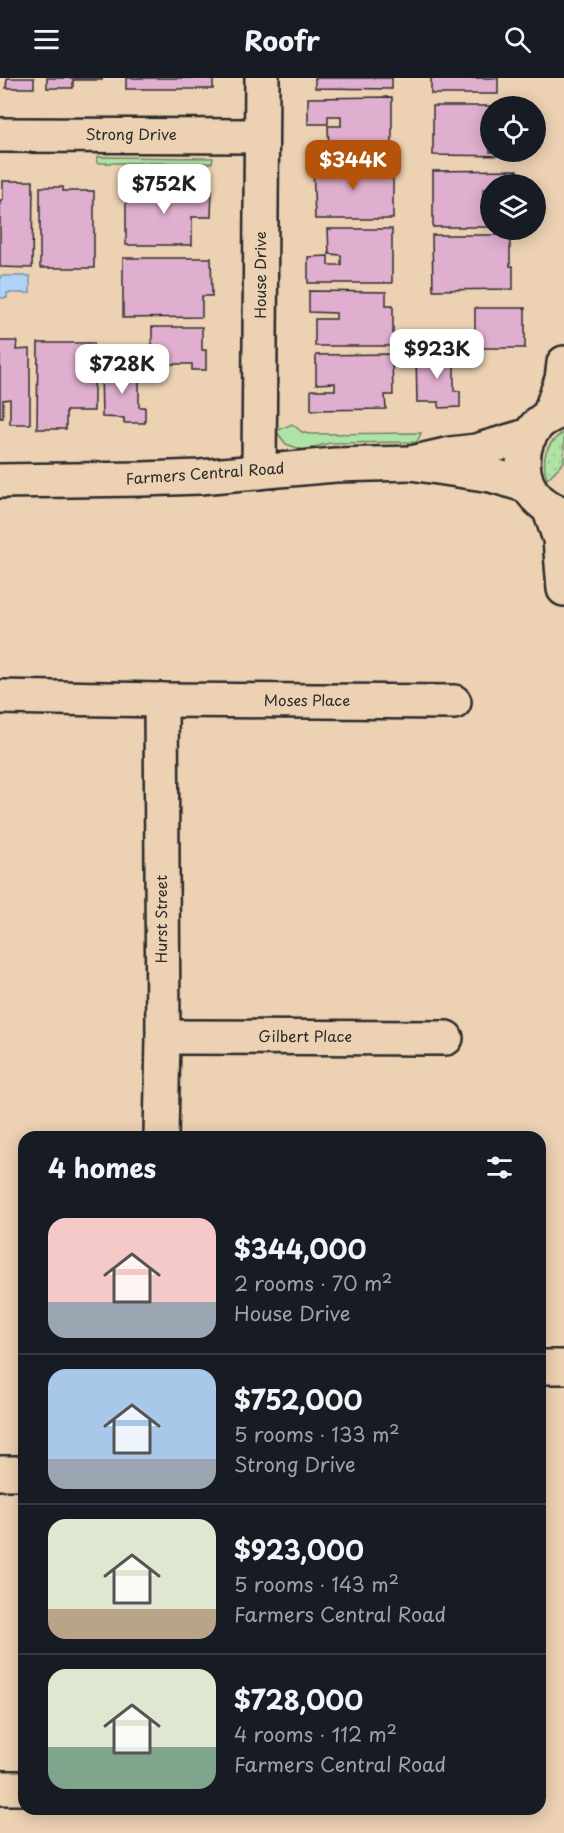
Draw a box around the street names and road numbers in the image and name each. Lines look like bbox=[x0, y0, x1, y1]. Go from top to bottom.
street label: Strong Drive bbox=[85, 122, 177, 145]
street label: House Drive bbox=[248, 231, 271, 319]
street label: Farmers Central Road bbox=[125, 455, 285, 490]
street label: Moses Place bbox=[264, 688, 350, 711]
street label: Hurst Street bbox=[149, 875, 172, 963]
street label: Gilbert Place bbox=[258, 1024, 352, 1047]

